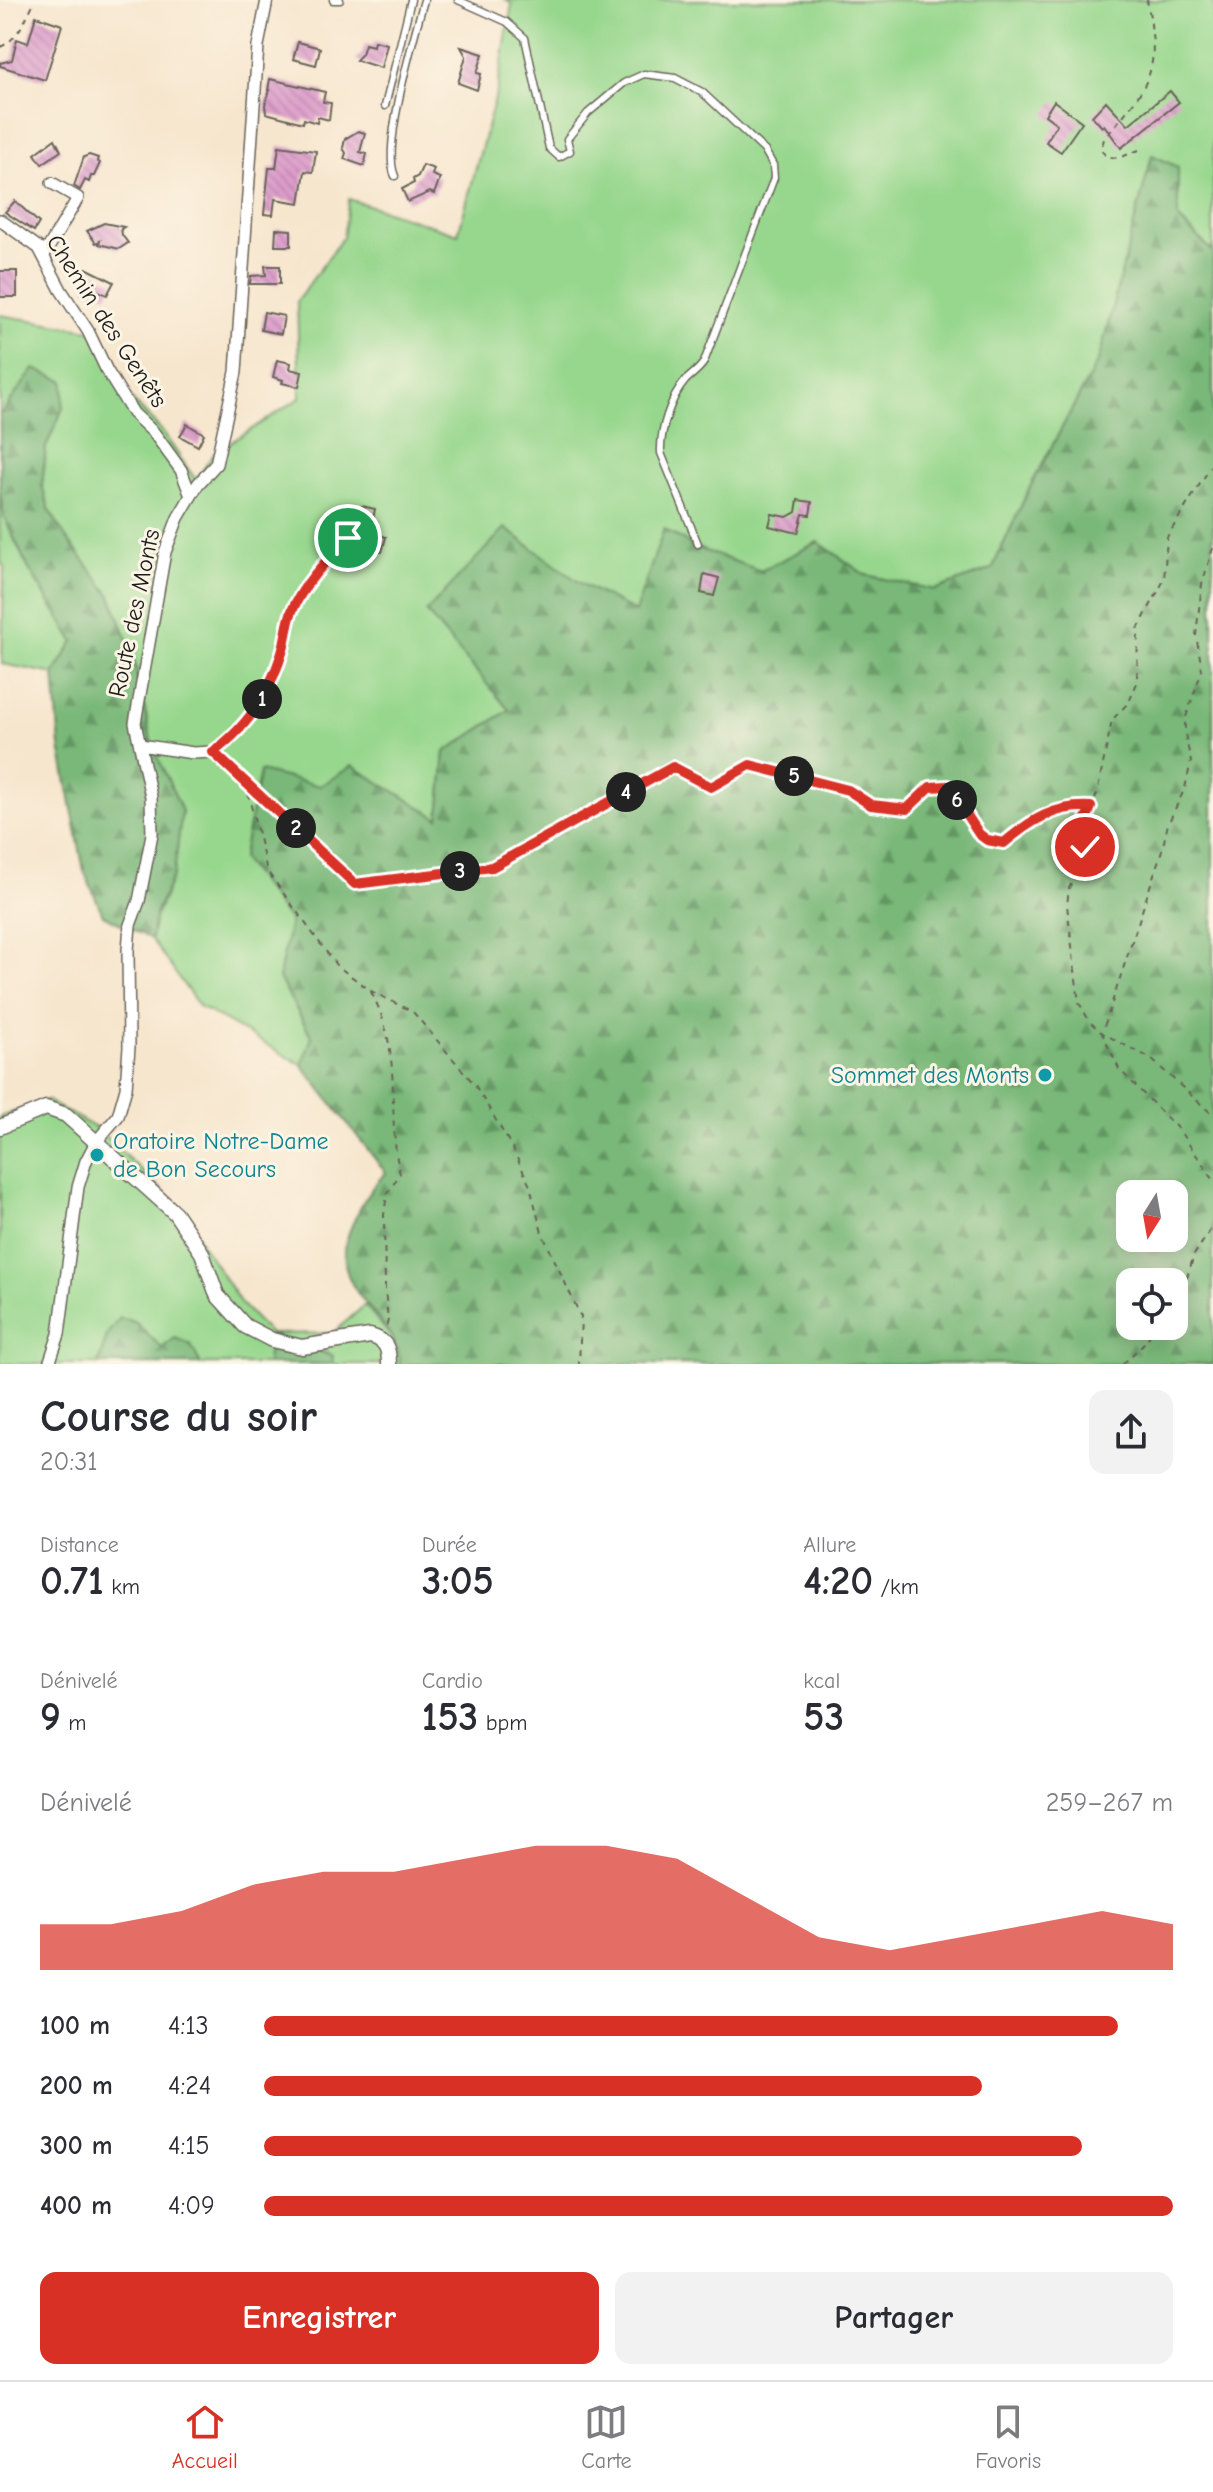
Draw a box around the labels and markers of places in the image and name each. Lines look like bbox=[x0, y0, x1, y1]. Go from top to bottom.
pin bbox=[314, 504, 382, 572]
pin: 1 bbox=[242, 679, 282, 719]
pin: 5 bbox=[774, 756, 814, 796]
pin: 4 bbox=[606, 772, 646, 812]
pin: 6 bbox=[937, 780, 977, 820]
pin: 2 bbox=[276, 808, 316, 848]
pin bbox=[1051, 813, 1119, 881]
pin: 3 bbox=[440, 851, 480, 891]
place label: Sommet des Monts bbox=[831, 1061, 1029, 1089]
marker: Sommet des Monts bbox=[1036, 1066, 1054, 1084]
place label: Oratoire Notre-Dame de Bon Secours bbox=[113, 1127, 329, 1183]
marker: Oratoire Notre-Dame de Bon Secours bbox=[88, 1146, 106, 1164]

